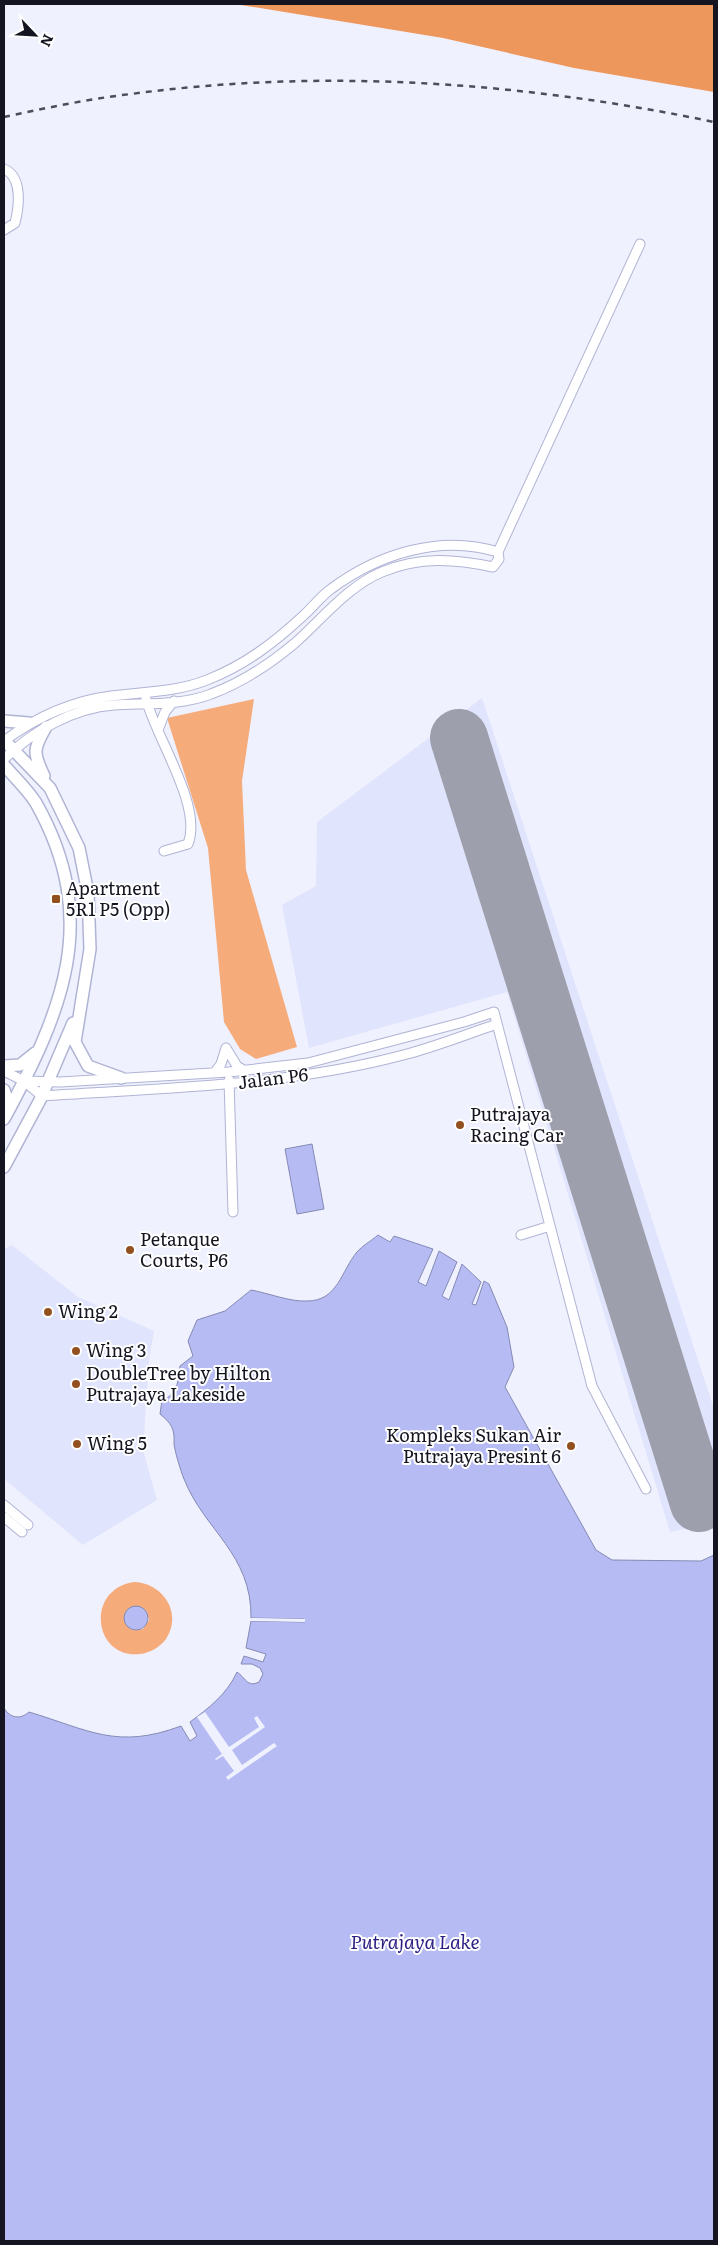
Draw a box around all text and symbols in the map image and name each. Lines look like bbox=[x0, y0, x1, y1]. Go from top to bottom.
north arrow bbox=[10, 10, 60, 60]
text: N bbox=[36, 31, 59, 51]
place label: Apartment 5R1 P5 (Opp) bbox=[66, 874, 170, 922]
marker: Apartment 5R1 P5 (Opp) bbox=[50, 893, 62, 905]
street label: Jalan P6 bbox=[236, 1060, 310, 1095]
place label: Putrajaya Racing Car bbox=[470, 1100, 564, 1148]
marker: Putrajaya Racing Car bbox=[454, 1119, 466, 1131]
place label: Petanque Courts, P6 bbox=[140, 1225, 228, 1273]
marker: Petanque Courts, P6 bbox=[124, 1244, 136, 1256]
place label: Wing 2 bbox=[58, 1297, 118, 1324]
marker: Wing 2 bbox=[42, 1306, 54, 1318]
place label: Wing 3 bbox=[86, 1336, 147, 1363]
marker: Wing 3 bbox=[70, 1345, 82, 1357]
place label: DoubleTree by Hilton Putrajaya Lakeside bbox=[86, 1359, 271, 1407]
marker: DoubleTree by Hilton Putrajaya Lakeside bbox=[70, 1378, 82, 1390]
place label: Kompleks Sukan Air Putrajaya Presint 6 bbox=[386, 1421, 561, 1469]
place label: Wing 5 bbox=[87, 1429, 147, 1456]
marker: Wing 5 bbox=[71, 1438, 83, 1450]
marker: Kompleks Sukan Air Putrajaya Presint 6 bbox=[565, 1440, 577, 1452]
water label: Putrajaya Lake bbox=[350, 1927, 480, 1955]

